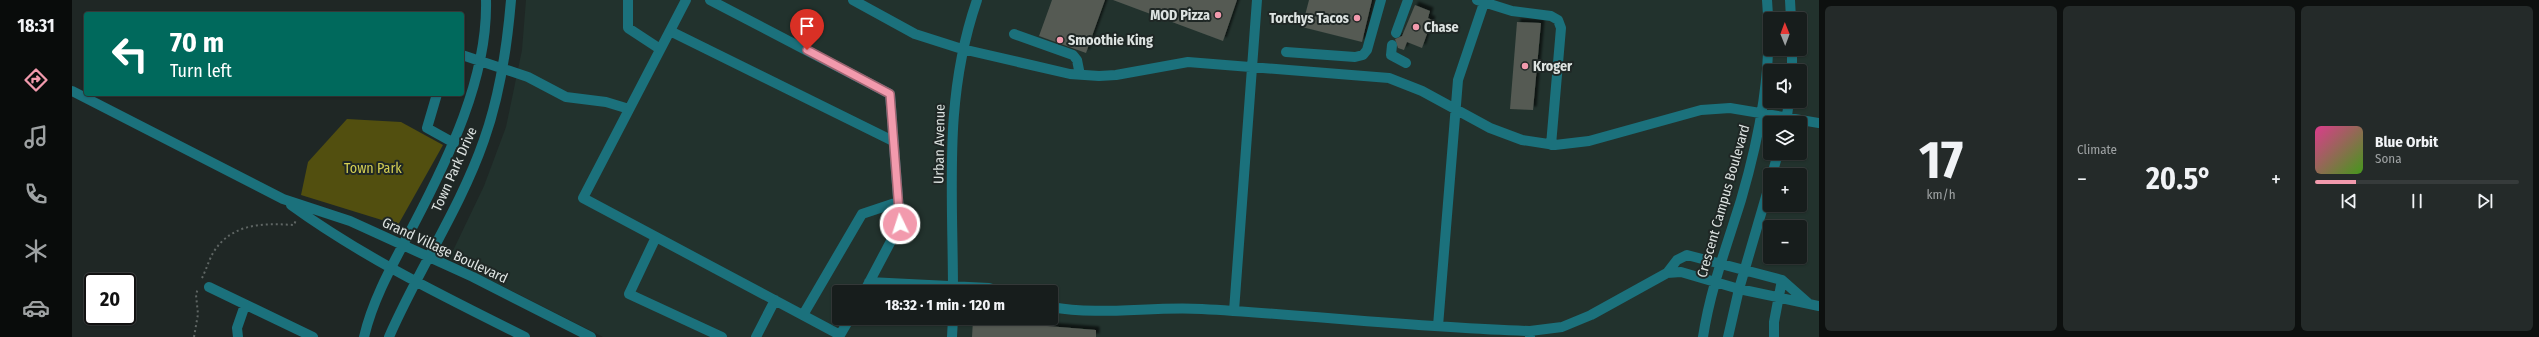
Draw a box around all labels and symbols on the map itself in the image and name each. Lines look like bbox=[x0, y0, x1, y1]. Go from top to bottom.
place label: MOD Pizza bbox=[1150, 7, 1210, 24]
pin bbox=[790, 9, 824, 50]
marker: MOD Pizza bbox=[1213, 10, 1223, 20]
place label: Torchys Tacos bbox=[1269, 10, 1349, 27]
north arrow bbox=[1763, 12, 1807, 56]
marker: Torchys Tacos bbox=[1352, 13, 1362, 23]
place label: Chase bbox=[1424, 19, 1459, 36]
marker: Chase bbox=[1411, 22, 1421, 32]
place label: Smoothie King bbox=[1068, 32, 1153, 49]
marker: Smoothie King bbox=[1055, 35, 1065, 45]
place label: Kroger bbox=[1533, 58, 1573, 75]
marker: Kroger bbox=[1520, 61, 1530, 71]
street label: Urban Avenue bbox=[930, 104, 949, 184]
street label: Crescent Campus Boulevard bbox=[1693, 123, 1754, 280]
street label: Town Park Drive bbox=[428, 124, 481, 214]
park label: Town Park bbox=[344, 160, 402, 177]
position arrow bbox=[879, 203, 921, 245]
street label: Grand Village Boulevard bbox=[379, 214, 510, 287]
speed limit sign: 20 bbox=[84, 273, 136, 325]

